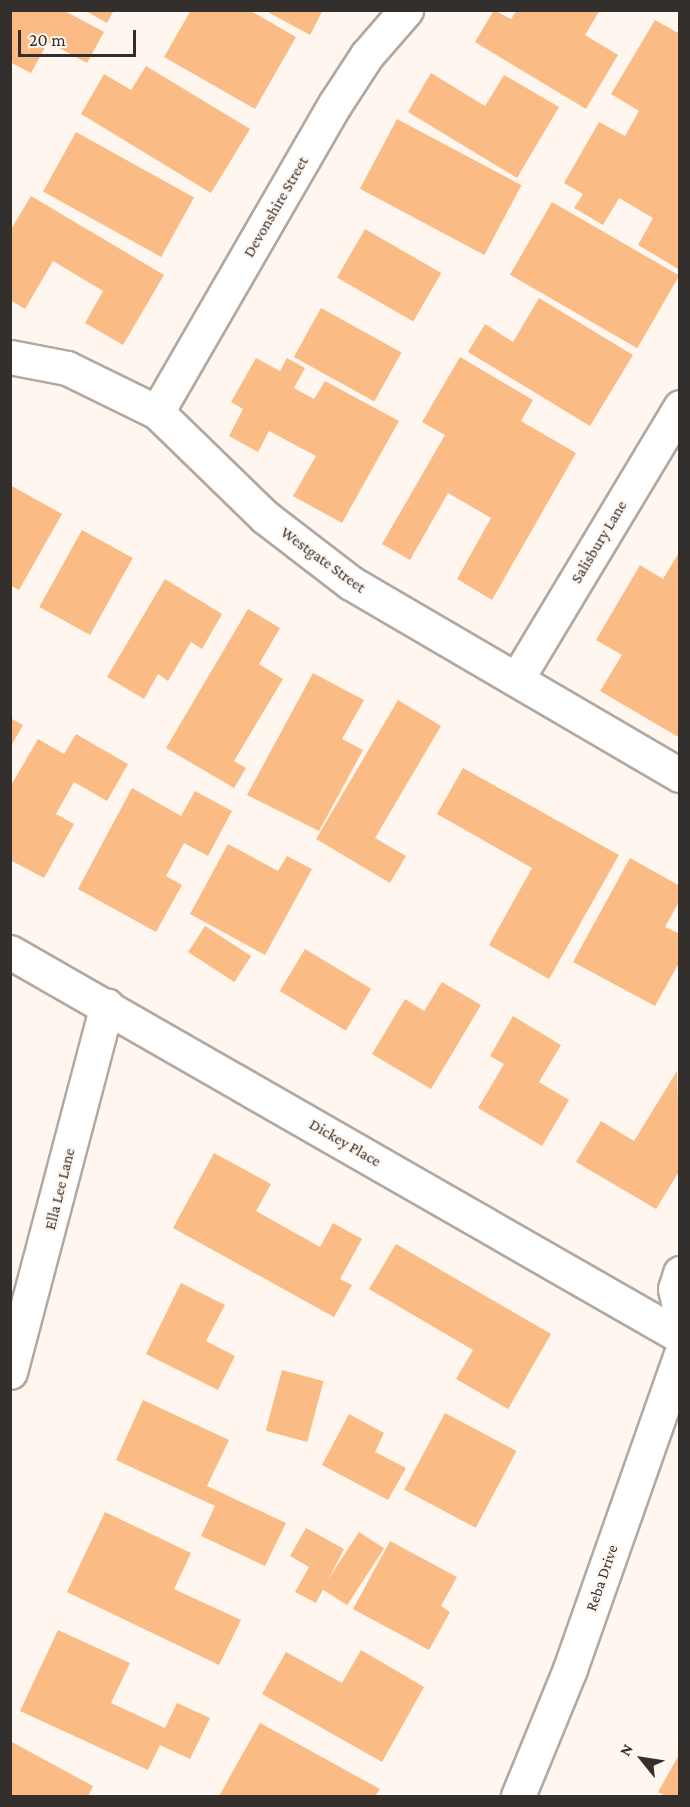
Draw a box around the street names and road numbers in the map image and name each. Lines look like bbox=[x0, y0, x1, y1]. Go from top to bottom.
street label: Devonshire Street bbox=[239, 153, 313, 261]
street label: Salisbury Lane bbox=[567, 497, 631, 587]
street label: Westgate Street bbox=[277, 523, 369, 597]
street label: Dickey Place bbox=[306, 1115, 384, 1171]
street label: Ella Lee Lane bbox=[41, 1146, 79, 1232]
street label: Reba Drive bbox=[582, 1542, 622, 1614]

